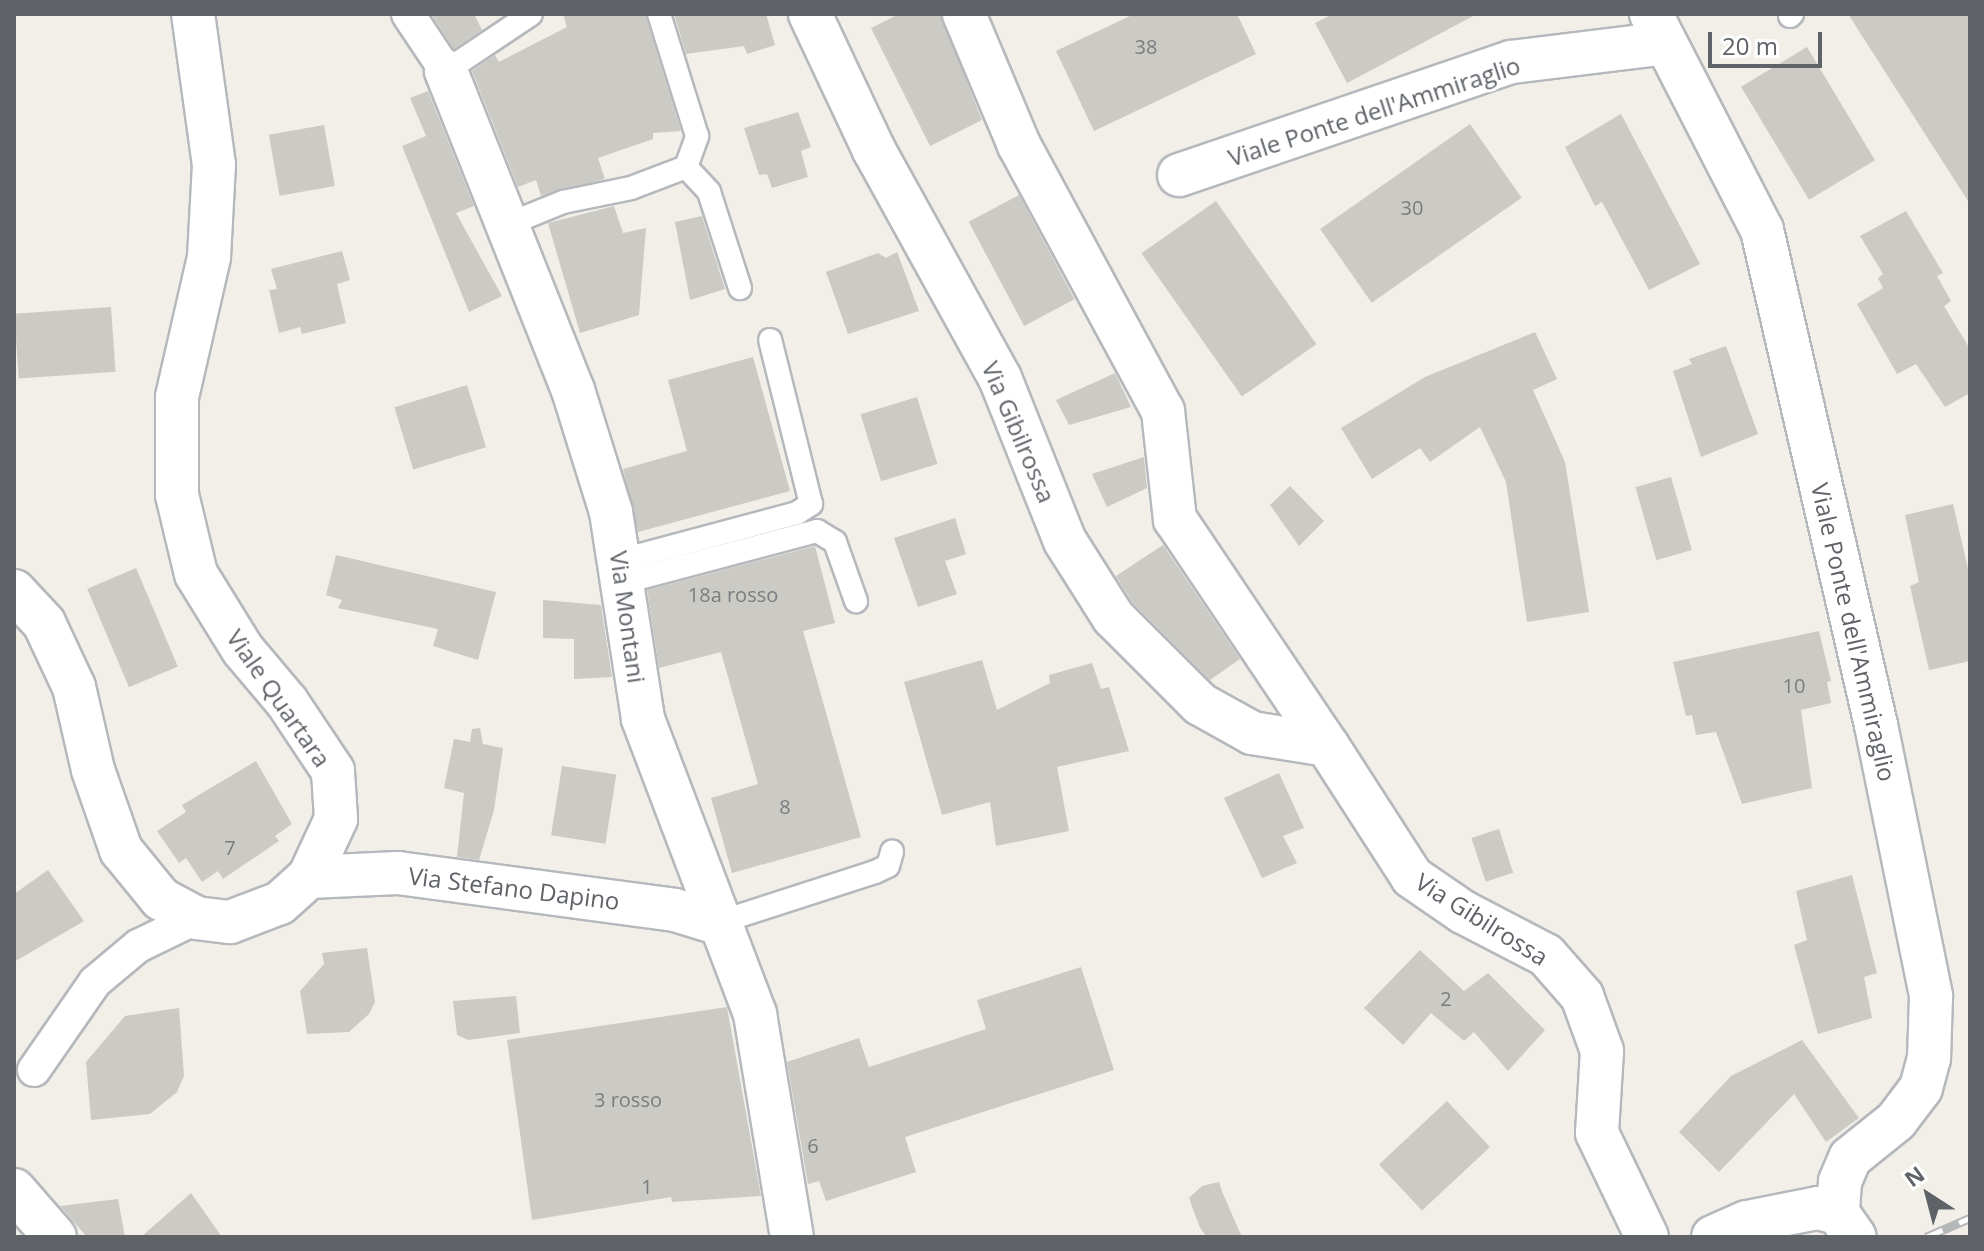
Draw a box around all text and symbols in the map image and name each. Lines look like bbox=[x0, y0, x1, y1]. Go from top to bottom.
scale bar bbox=[1712, 16, 1826, 66]
text: 20 m bbox=[1722, 29, 1778, 62]
house number: 38 bbox=[1135, 34, 1157, 58]
street label: Viale Ponte dell'Ammiraglio bbox=[1224, 50, 1524, 172]
house number: 30 bbox=[1401, 195, 1423, 219]
street label: Via Gibilrossa bbox=[976, 357, 1062, 507]
street label: Viale Ponte dell'Ammiraglio bbox=[1806, 480, 1902, 784]
street label: Via Montani bbox=[604, 549, 652, 685]
house number: 18a rosso bbox=[688, 582, 778, 606]
street label: Viale Quartara bbox=[221, 624, 337, 772]
house number: 10 bbox=[1783, 673, 1805, 697]
house number: 8 bbox=[779, 794, 791, 818]
house number: 7 bbox=[224, 835, 236, 859]
street label: Via Stefano Dapino bbox=[407, 861, 621, 915]
street label: Via Gibilrossa bbox=[1410, 867, 1554, 971]
house number: 2 bbox=[1440, 986, 1452, 1010]
house number: 3 rosso bbox=[594, 1087, 662, 1111]
house number: 6 bbox=[807, 1133, 819, 1157]
north arrow bbox=[1888, 1155, 1968, 1235]
text: N bbox=[1898, 1158, 1930, 1193]
house number: 1 bbox=[641, 1174, 653, 1198]

